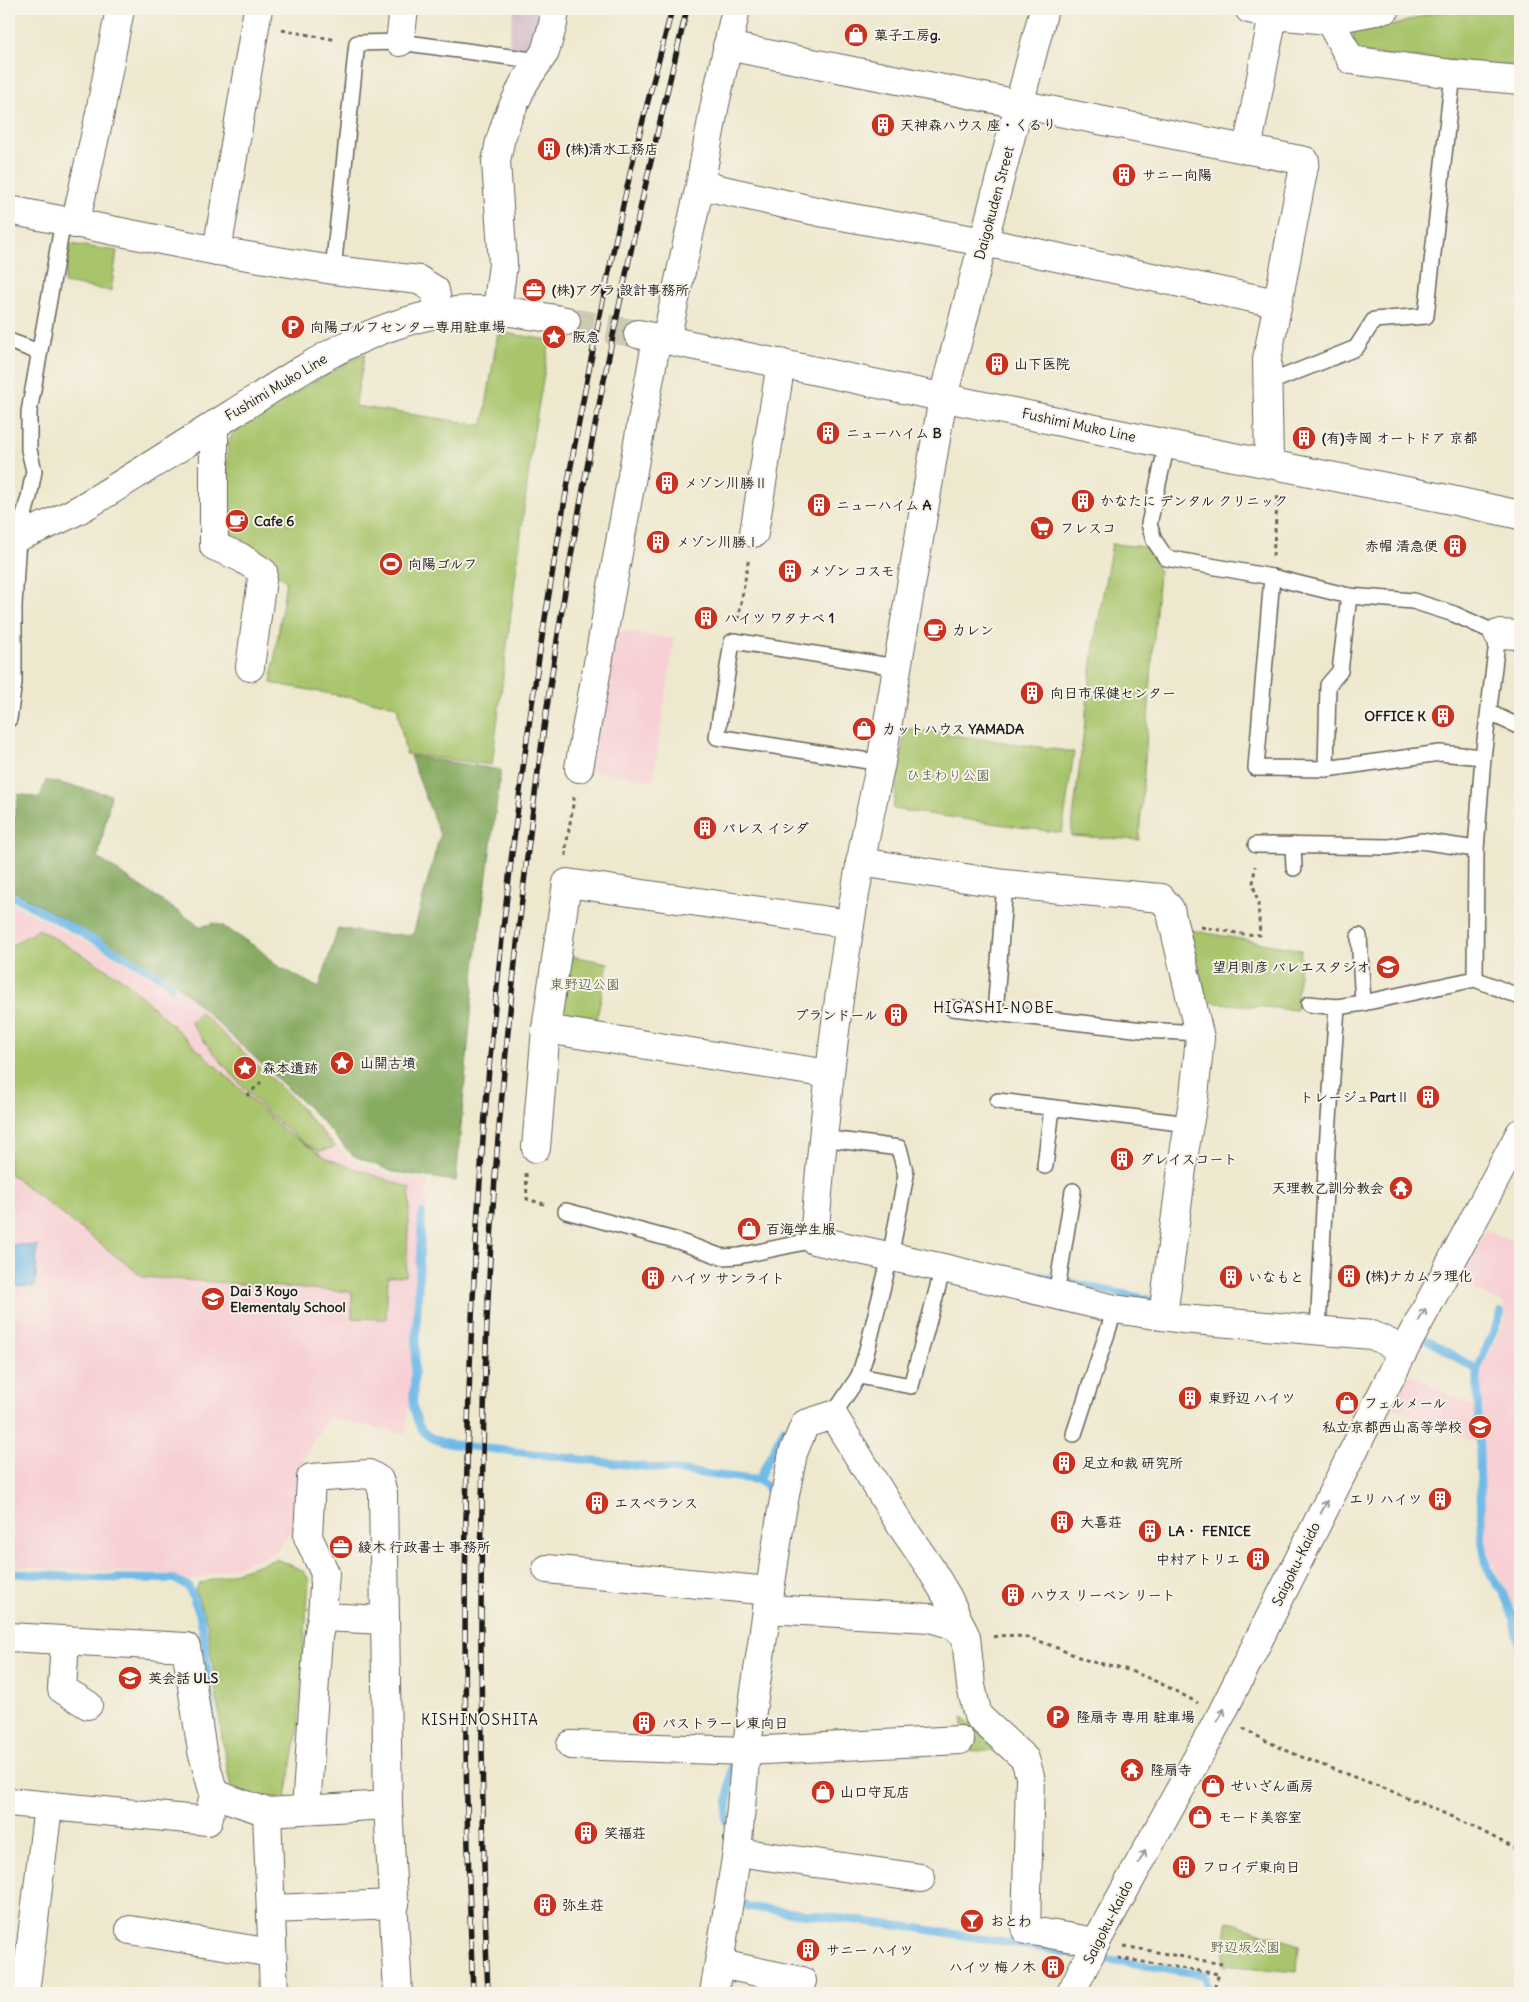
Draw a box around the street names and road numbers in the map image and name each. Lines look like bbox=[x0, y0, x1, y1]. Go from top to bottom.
street label: Daigokuden Street bbox=[970, 144, 1018, 262]
street label: Fushimi Muko Line bbox=[222, 349, 330, 425]
street label: Fushimi Muko Line bbox=[1020, 404, 1138, 446]
street label: Saigoku-Kaido bbox=[1268, 1519, 1324, 1609]
street label: Saigoku-Kaido bbox=[1079, 1877, 1137, 1967]

